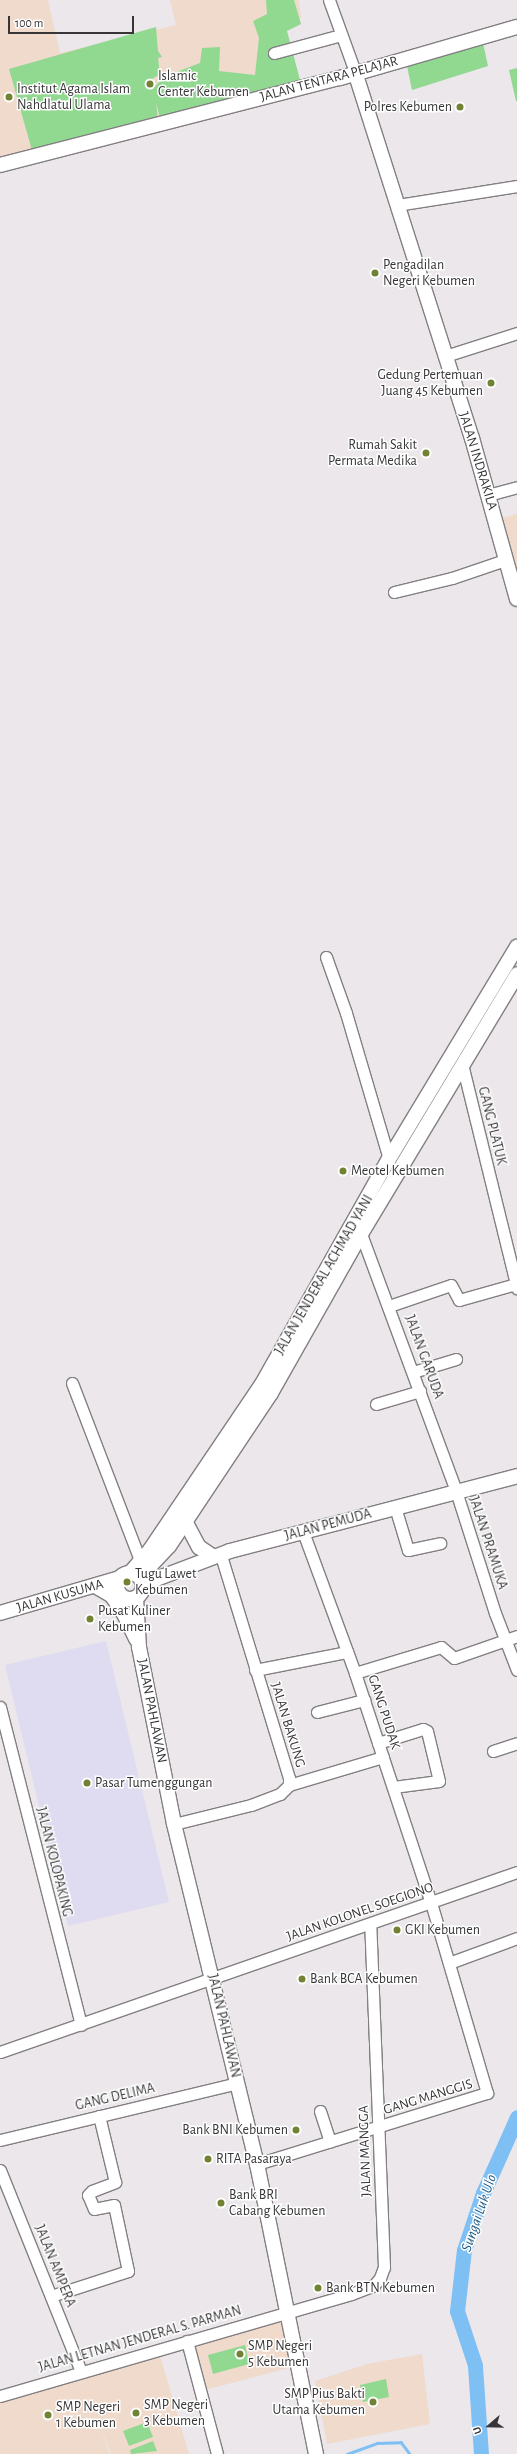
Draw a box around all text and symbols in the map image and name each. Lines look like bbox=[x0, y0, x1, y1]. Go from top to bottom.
scale bar bbox=[10, 8, 136, 34]
text: 100 m bbox=[15, 17, 43, 29]
street label: JALAN TENTARA PELAJAR bbox=[258, 53, 400, 105]
place label: Islamic Center Kebumen bbox=[158, 68, 249, 100]
marker: Islamic Center Kebumen bbox=[145, 79, 155, 89]
place label: Institut Agama Islam Nahdlatul Ulama bbox=[17, 81, 130, 114]
marker: Institut Agama Islam Nahdlatul Ulama bbox=[4, 92, 14, 102]
place label: Polres Kebumen bbox=[364, 99, 452, 115]
marker: Polres Kebumen bbox=[455, 102, 465, 112]
place label: Pengadilan Negeri Kebumen bbox=[383, 257, 475, 290]
marker: Pengadilan Negeri Kebumen bbox=[370, 268, 380, 278]
place label: Gedung Pertemuan Juang 45 Kebumen bbox=[378, 367, 483, 400]
marker: Gedung Pertemuan Juang 45 Kebumen bbox=[486, 378, 496, 388]
street label: JALAN INDRAKILA bbox=[455, 410, 501, 512]
place label: Rumah Sakit Permata Medika bbox=[328, 437, 417, 470]
marker: Rumah Sakit Permata Medika bbox=[420, 447, 432, 459]
street label: GANG PLATUK bbox=[474, 1085, 510, 1167]
place label: Meotel Kebumen bbox=[351, 1163, 444, 1179]
marker: Meotel Kebumen bbox=[338, 1166, 348, 1176]
street label: JALAN JENDERAL ACHMAD YANI bbox=[271, 1192, 377, 1358]
street label: JALAN GARUDA bbox=[401, 1313, 447, 1401]
street label: JALAN PRAMUKA bbox=[465, 1494, 511, 1592]
street label: JALAN PEMUDA bbox=[283, 1505, 373, 1545]
place label: Tugu Lawet Kebumen bbox=[135, 1566, 197, 1598]
street label: JALAN KUSUMA bbox=[15, 1576, 105, 1616]
marker: Tugu Lawet Kebumen bbox=[122, 1577, 132, 1587]
place label: Pusat Kuliner Kebumen bbox=[98, 1603, 170, 1636]
marker: Pusat Kuliner Kebumen bbox=[85, 1614, 95, 1624]
street label: JALAN PAHLAWAN bbox=[134, 1657, 170, 1765]
street label: GANG PUDAK bbox=[364, 1673, 404, 1751]
street label: JALAN BAKUNG bbox=[267, 1680, 309, 1770]
place label: Pasar Tumenggungan bbox=[95, 1775, 212, 1791]
marker: Pasar Tumenggungan bbox=[82, 1778, 92, 1788]
street label: JALAN KOLOPAKING bbox=[32, 1805, 76, 1919]
street label: JALAN KOLONEL SOEGIONO bbox=[284, 1879, 436, 1945]
place label: GKI Kebumen bbox=[405, 1922, 480, 1938]
marker: GKI Kebumen bbox=[392, 1925, 402, 1935]
place label: Bank BCA Kebumen bbox=[310, 1971, 418, 1987]
street label: JALAN PAHLAWAN bbox=[204, 1973, 244, 2079]
marker: Bank BCA Kebumen bbox=[297, 1974, 307, 1984]
street label: GANG MANGGIS bbox=[381, 2075, 475, 2119]
street label: GANG DELIMA bbox=[74, 2080, 156, 2114]
street label: JALAN MANGGA bbox=[355, 2105, 375, 2197]
place label: Bank BNI Kebumen bbox=[182, 2122, 288, 2138]
marker: Bank BNI Kebumen bbox=[291, 2125, 301, 2135]
place label: RITA Pasaraya bbox=[216, 2151, 292, 2167]
marker: RITA Pasaraya bbox=[203, 2154, 213, 2164]
water label: Sungai Luk Ulo bbox=[457, 2172, 501, 2254]
place label: Bank BRI Cabang Kebumen bbox=[229, 2187, 325, 2220]
marker: Bank BRI Cabang Kebumen bbox=[216, 2198, 226, 2208]
street label: JALAN AMPERA bbox=[31, 2222, 79, 2310]
place label: Bank BTN Kebumen bbox=[326, 2280, 435, 2296]
marker: Bank BTN Kebumen bbox=[313, 2283, 323, 2293]
street label: JALAN LETNAN JENDERAL S. PARMAN bbox=[37, 2302, 243, 2376]
place label: SMP Negeri 5 Kebumen bbox=[248, 2338, 312, 2370]
marker: SMP Negeri 5 Kebumen bbox=[235, 2349, 245, 2359]
place label: SMP Pius Bakti Utama Kebumen bbox=[273, 2386, 365, 2418]
place label: SMP Negeri 3 Kebumen bbox=[144, 2397, 208, 2430]
marker: SMP Pius Bakti Utama Kebumen bbox=[368, 2397, 378, 2407]
place label: SMP Negeri 1 Kebumen bbox=[56, 2399, 120, 2432]
north arrow bbox=[469, 2406, 509, 2446]
marker: SMP Negeri 3 Kebumen bbox=[131, 2408, 141, 2418]
marker: SMP Negeri 1 Kebumen bbox=[43, 2410, 53, 2420]
text: U bbox=[471, 2425, 484, 2435]

